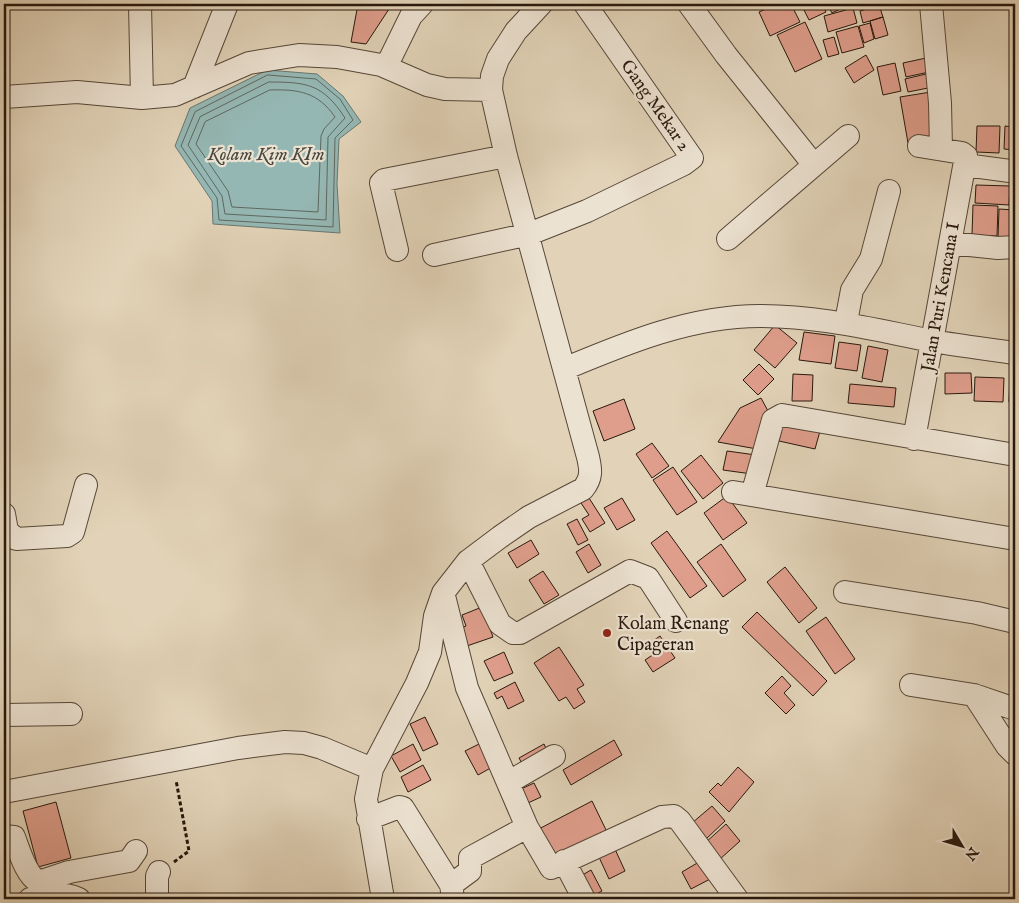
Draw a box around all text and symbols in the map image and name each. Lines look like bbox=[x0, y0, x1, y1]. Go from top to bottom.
street label: Gang Mekar 2 bbox=[615, 56, 695, 156]
water label: Kolam Kim KIm bbox=[206, 143, 325, 167]
street label: Jalan Puri Kencana I bbox=[917, 220, 966, 376]
place label: Kolam Renang Cipageran bbox=[617, 613, 729, 657]
marker: Kolam Renang Cipageran bbox=[601, 627, 613, 639]
north arrow bbox=[936, 820, 986, 870]
text: N bbox=[961, 842, 983, 864]

